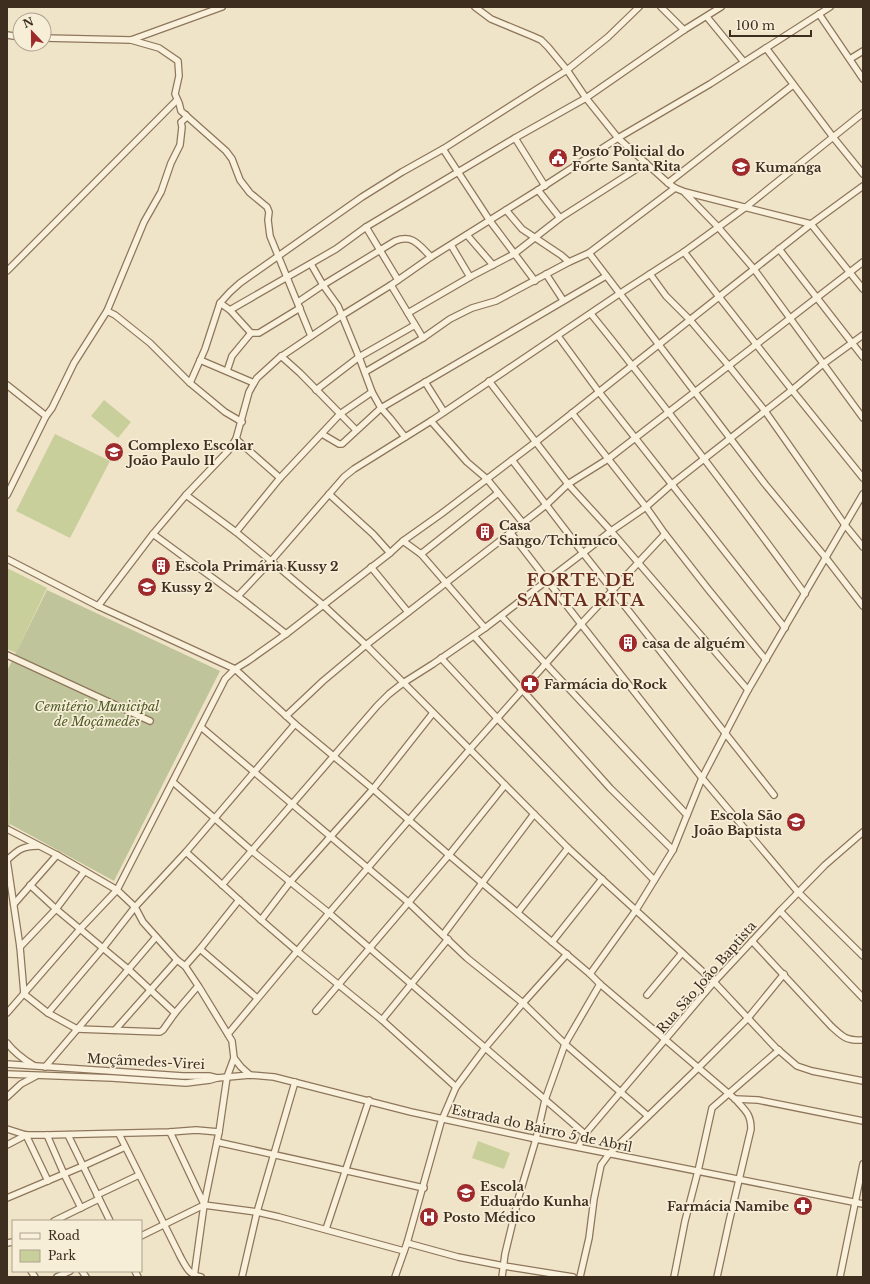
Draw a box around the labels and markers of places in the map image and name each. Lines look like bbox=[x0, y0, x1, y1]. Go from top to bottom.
place label: Posto Policial do Forte Santa Rita bbox=[572, 143, 685, 175]
public building icon: Posto Policial do Forte Santa Rita bbox=[547, 147, 569, 169]
school or university icon: Kumanga bbox=[730, 156, 752, 178]
place label: Kumanga bbox=[755, 159, 822, 176]
place label: Complexo Escolar João Paulo II bbox=[125, 437, 254, 469]
school or university icon: Complexo Escolar João Paulo II bbox=[103, 441, 125, 463]
place label: Casa Sango/Tchimuco bbox=[499, 517, 618, 549]
building icon: Casa Sango/Tchimuco bbox=[474, 521, 496, 543]
building icon: Escola Primária Kussy 2 bbox=[150, 555, 172, 577]
place label: Escola Primária Kussy 2 bbox=[175, 558, 339, 575]
school or university icon: Kussy 2 bbox=[136, 576, 158, 598]
place label: Kussy 2 bbox=[161, 579, 213, 596]
building icon: casa de alguém bbox=[617, 632, 639, 654]
place label: casa de alguém bbox=[642, 635, 746, 652]
pharmacy icon: Farmácia do Rock bbox=[519, 673, 541, 695]
place label: Farmácia do Rock bbox=[544, 676, 668, 693]
place label: Escola São João Baptista bbox=[691, 807, 783, 839]
school or university icon: Escola São João Baptista bbox=[785, 811, 807, 833]
place label: Escola Eduardo Kunha bbox=[480, 1178, 590, 1210]
school or university icon: Escola Eduardo Kunha bbox=[455, 1182, 477, 1204]
pharmacy icon: Farmácia Namibe bbox=[792, 1195, 814, 1217]
place label: Farmácia Namibe bbox=[667, 1198, 789, 1215]
hospital icon: Posto Médico bbox=[418, 1206, 440, 1228]
place label: Posto Médico bbox=[443, 1209, 536, 1226]

